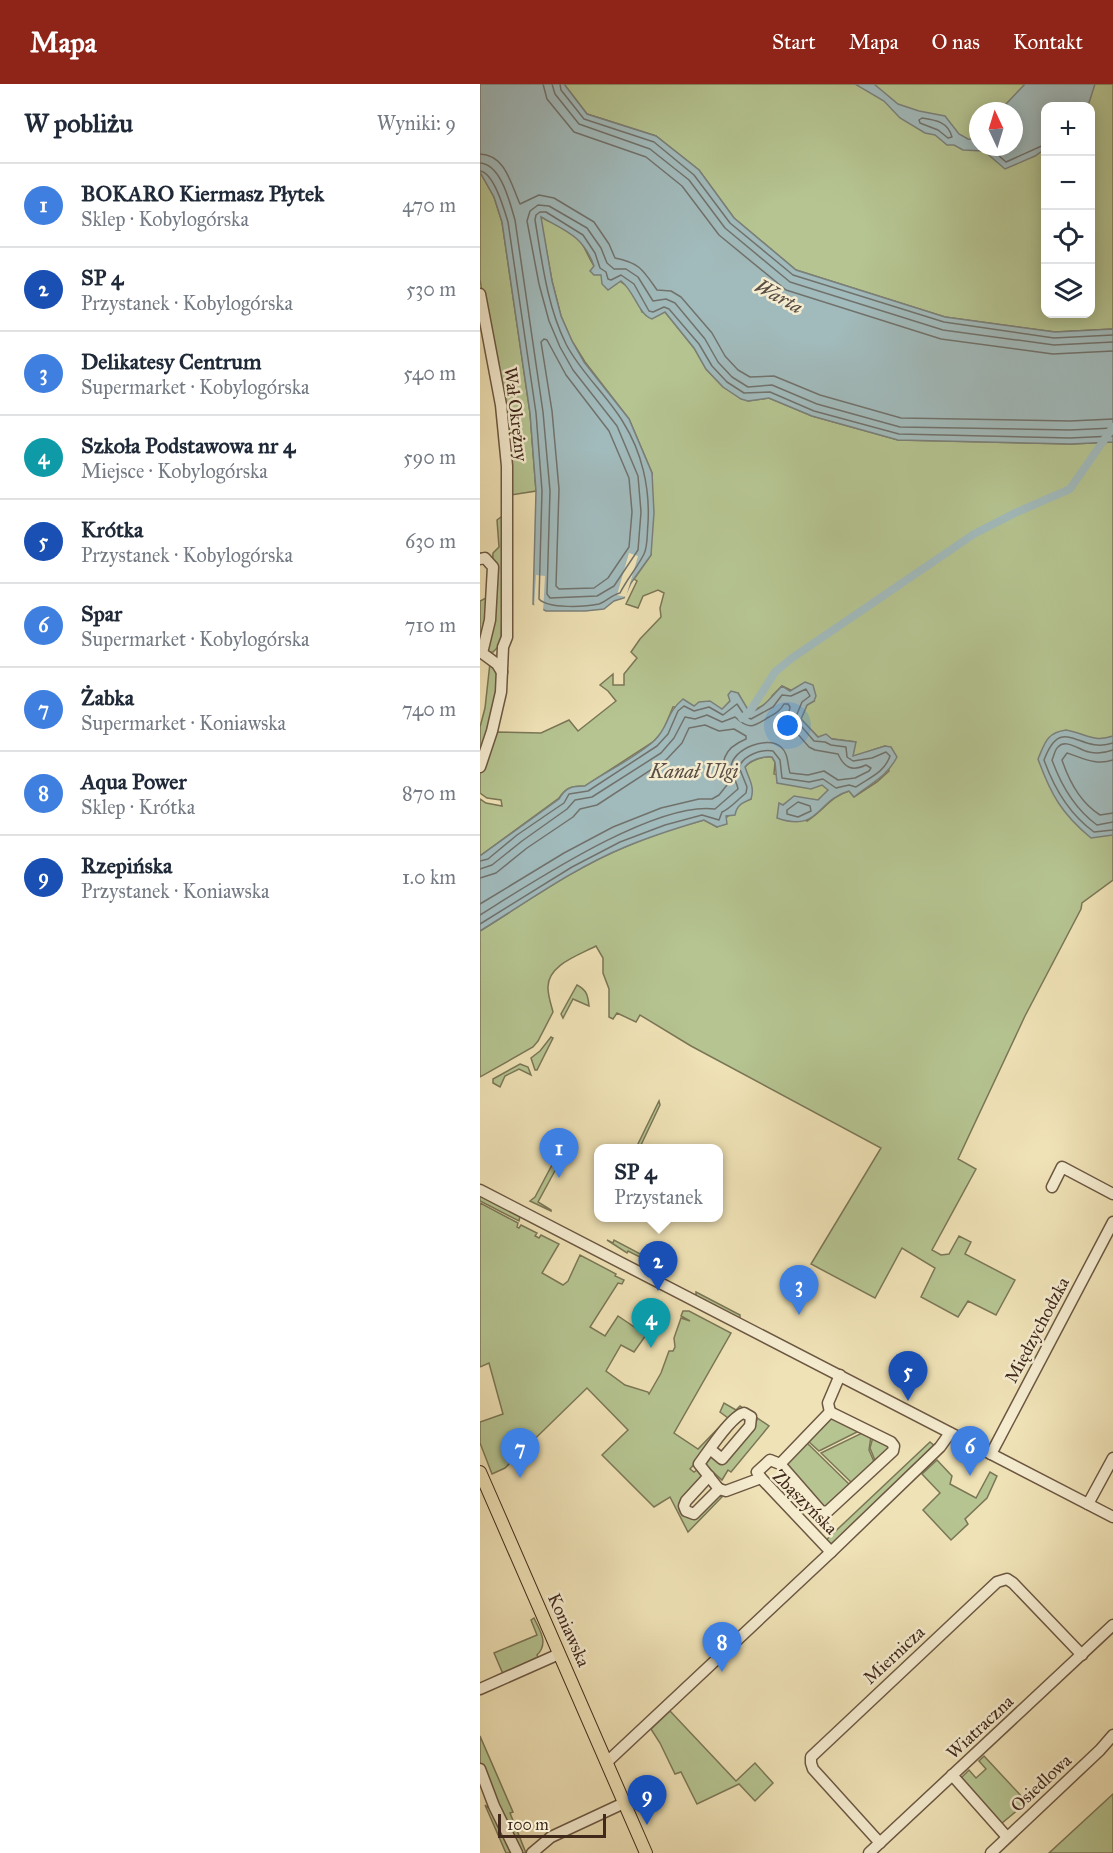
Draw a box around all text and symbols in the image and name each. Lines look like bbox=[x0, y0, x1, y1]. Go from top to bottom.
text: Mapa bbox=[30, 25, 97, 60]
text: Start bbox=[772, 29, 816, 55]
text: Mapa bbox=[849, 29, 899, 55]
text: O nas bbox=[932, 29, 980, 55]
text: Kontakt bbox=[1013, 29, 1083, 55]
north arrow bbox=[969, 102, 1023, 156]
map controls bbox=[1041, 102, 1095, 318]
button: + bbox=[1041, 102, 1095, 156]
text: W pobliżu bbox=[24, 107, 133, 139]
text: Wyniki: 9 bbox=[377, 111, 456, 135]
button: − bbox=[1041, 156, 1095, 210]
text: BOKARO Kiermasz Płytek bbox=[81, 180, 324, 207]
text: 1 bbox=[40, 193, 47, 217]
text: 470 m bbox=[402, 193, 456, 217]
text: Sklep · Kobylogórska bbox=[81, 207, 249, 231]
button: locate bbox=[1041, 210, 1095, 264]
text: SP 4 bbox=[81, 264, 123, 291]
button: layers bbox=[1041, 264, 1095, 318]
water label: Warta bbox=[751, 273, 807, 319]
text: 2 bbox=[39, 277, 48, 301]
text: 530 m bbox=[406, 277, 456, 301]
text: Przystanek · Kobylogórska bbox=[81, 291, 293, 315]
text: Delikatesy Centrum bbox=[81, 348, 261, 375]
text: 3 bbox=[40, 361, 48, 385]
text: 540 m bbox=[403, 361, 456, 385]
street label: Wał Okrężny bbox=[499, 366, 533, 463]
text: Supermarket · Kobylogórska bbox=[81, 375, 310, 399]
text: Szkoła Podstawowa nr 4 bbox=[81, 432, 295, 459]
text: 4 bbox=[38, 445, 49, 469]
text: 590 m bbox=[403, 445, 456, 469]
text: Miejsce · Kobylogórska bbox=[81, 459, 268, 483]
text: Krótka bbox=[81, 516, 143, 543]
text: 5 bbox=[39, 529, 48, 553]
text: 630 m bbox=[405, 529, 456, 553]
text: Przystanek · Kobylogórska bbox=[81, 543, 293, 567]
text: Spar bbox=[81, 600, 122, 627]
text: 6 bbox=[38, 613, 49, 637]
text: 710 m bbox=[405, 613, 456, 637]
text: Supermarket · Kobylogórska bbox=[81, 627, 310, 651]
text: Żabka bbox=[81, 684, 134, 711]
text: 7 bbox=[38, 697, 49, 721]
text: 740 m bbox=[402, 697, 456, 721]
text: Supermarket · Koniawska bbox=[81, 711, 286, 735]
your location bbox=[773, 711, 802, 740]
water label: Kanał Ulgi bbox=[649, 759, 738, 783]
text: Aqua Power bbox=[81, 768, 187, 795]
text: 8 bbox=[38, 781, 49, 805]
text: 870 m bbox=[402, 781, 456, 805]
text: Sklep · Krótka bbox=[81, 795, 195, 819]
text: Rzepińska bbox=[81, 852, 172, 879]
text: 9 bbox=[38, 865, 49, 889]
text: 1.0 km bbox=[402, 865, 456, 889]
text: Przystanek · Koniawska bbox=[81, 879, 269, 903]
pin: 1 bbox=[540, 1128, 578, 1178]
popup bbox=[594, 1144, 723, 1222]
text: SP 4 bbox=[614, 1158, 656, 1185]
text: Przystanek bbox=[614, 1185, 703, 1209]
pin: 2 bbox=[638, 1242, 678, 1291]
pin: 3 bbox=[780, 1266, 818, 1315]
street label: Międzychodzka bbox=[1000, 1273, 1074, 1387]
pin: 4 bbox=[632, 1298, 670, 1348]
pin: 5 bbox=[888, 1352, 928, 1401]
pin: 6 bbox=[950, 1426, 990, 1476]
pin: 7 bbox=[500, 1428, 540, 1478]
street label: Zbąszyńska bbox=[768, 1465, 842, 1539]
street label: Koniawska bbox=[543, 1590, 595, 1671]
street label: Miernicza bbox=[859, 1621, 930, 1689]
pin: 8 bbox=[702, 1622, 742, 1672]
street label: Wiatraczna bbox=[942, 1690, 1018, 1764]
street label: Osiedlowa bbox=[1006, 1749, 1076, 1817]
pin: 9 bbox=[628, 1776, 666, 1825]
scale bar bbox=[498, 1811, 606, 1838]
text: 100 m bbox=[507, 1815, 549, 1834]

